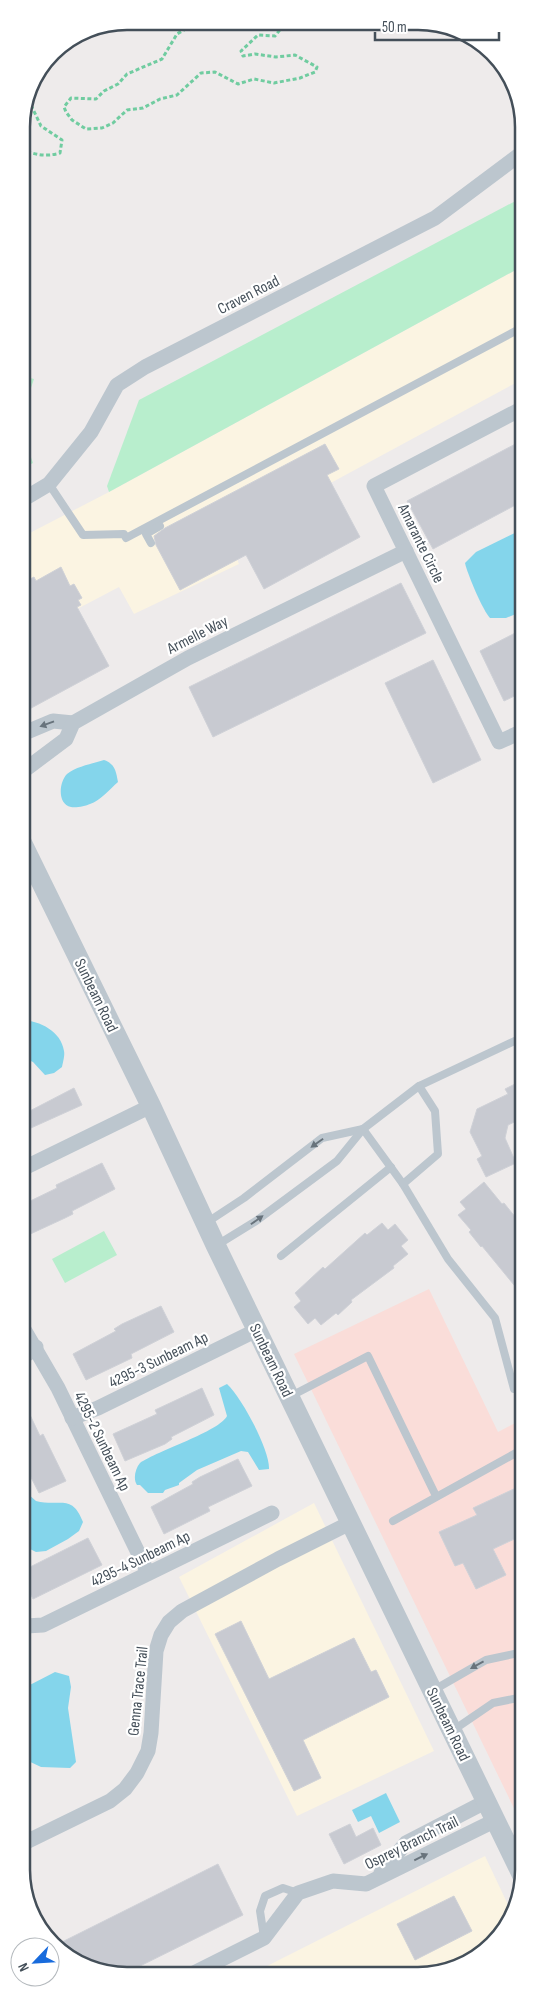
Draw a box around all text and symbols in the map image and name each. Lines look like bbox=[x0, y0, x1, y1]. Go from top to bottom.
scale bar bbox=[375, 10, 499, 42]
text: 50 m bbox=[382, 18, 407, 37]
street label: Craven Road bbox=[215, 272, 283, 319]
street label: Amarante Circle bbox=[393, 500, 448, 586]
street label: Armelle Way bbox=[163, 612, 231, 659]
one-way arrow bbox=[39, 720, 54, 728]
street label: Sunbeam Road bbox=[70, 956, 122, 1035]
one-way arrow bbox=[310, 1138, 323, 1148]
one-way arrow bbox=[250, 1215, 264, 1225]
street label: Sunbeam Road bbox=[245, 1321, 297, 1400]
street label: 4295-3 Sunbeam Ap bbox=[106, 1328, 211, 1393]
street label: 4295-2 Sunbeam Ap bbox=[69, 1389, 134, 1494]
street label: 4295-4 Sunbeam Ap bbox=[88, 1527, 193, 1592]
street label: Genna Trace Trail bbox=[124, 1646, 153, 1737]
one-way arrow bbox=[469, 1661, 484, 1669]
street label: Sunbeam Road bbox=[422, 1685, 474, 1764]
street label: Osprey Branch Trail bbox=[362, 1813, 462, 1874]
one-way arrow bbox=[414, 1852, 428, 1860]
north arrow bbox=[10, 1937, 60, 1987]
text: N bbox=[14, 1960, 33, 1974]

